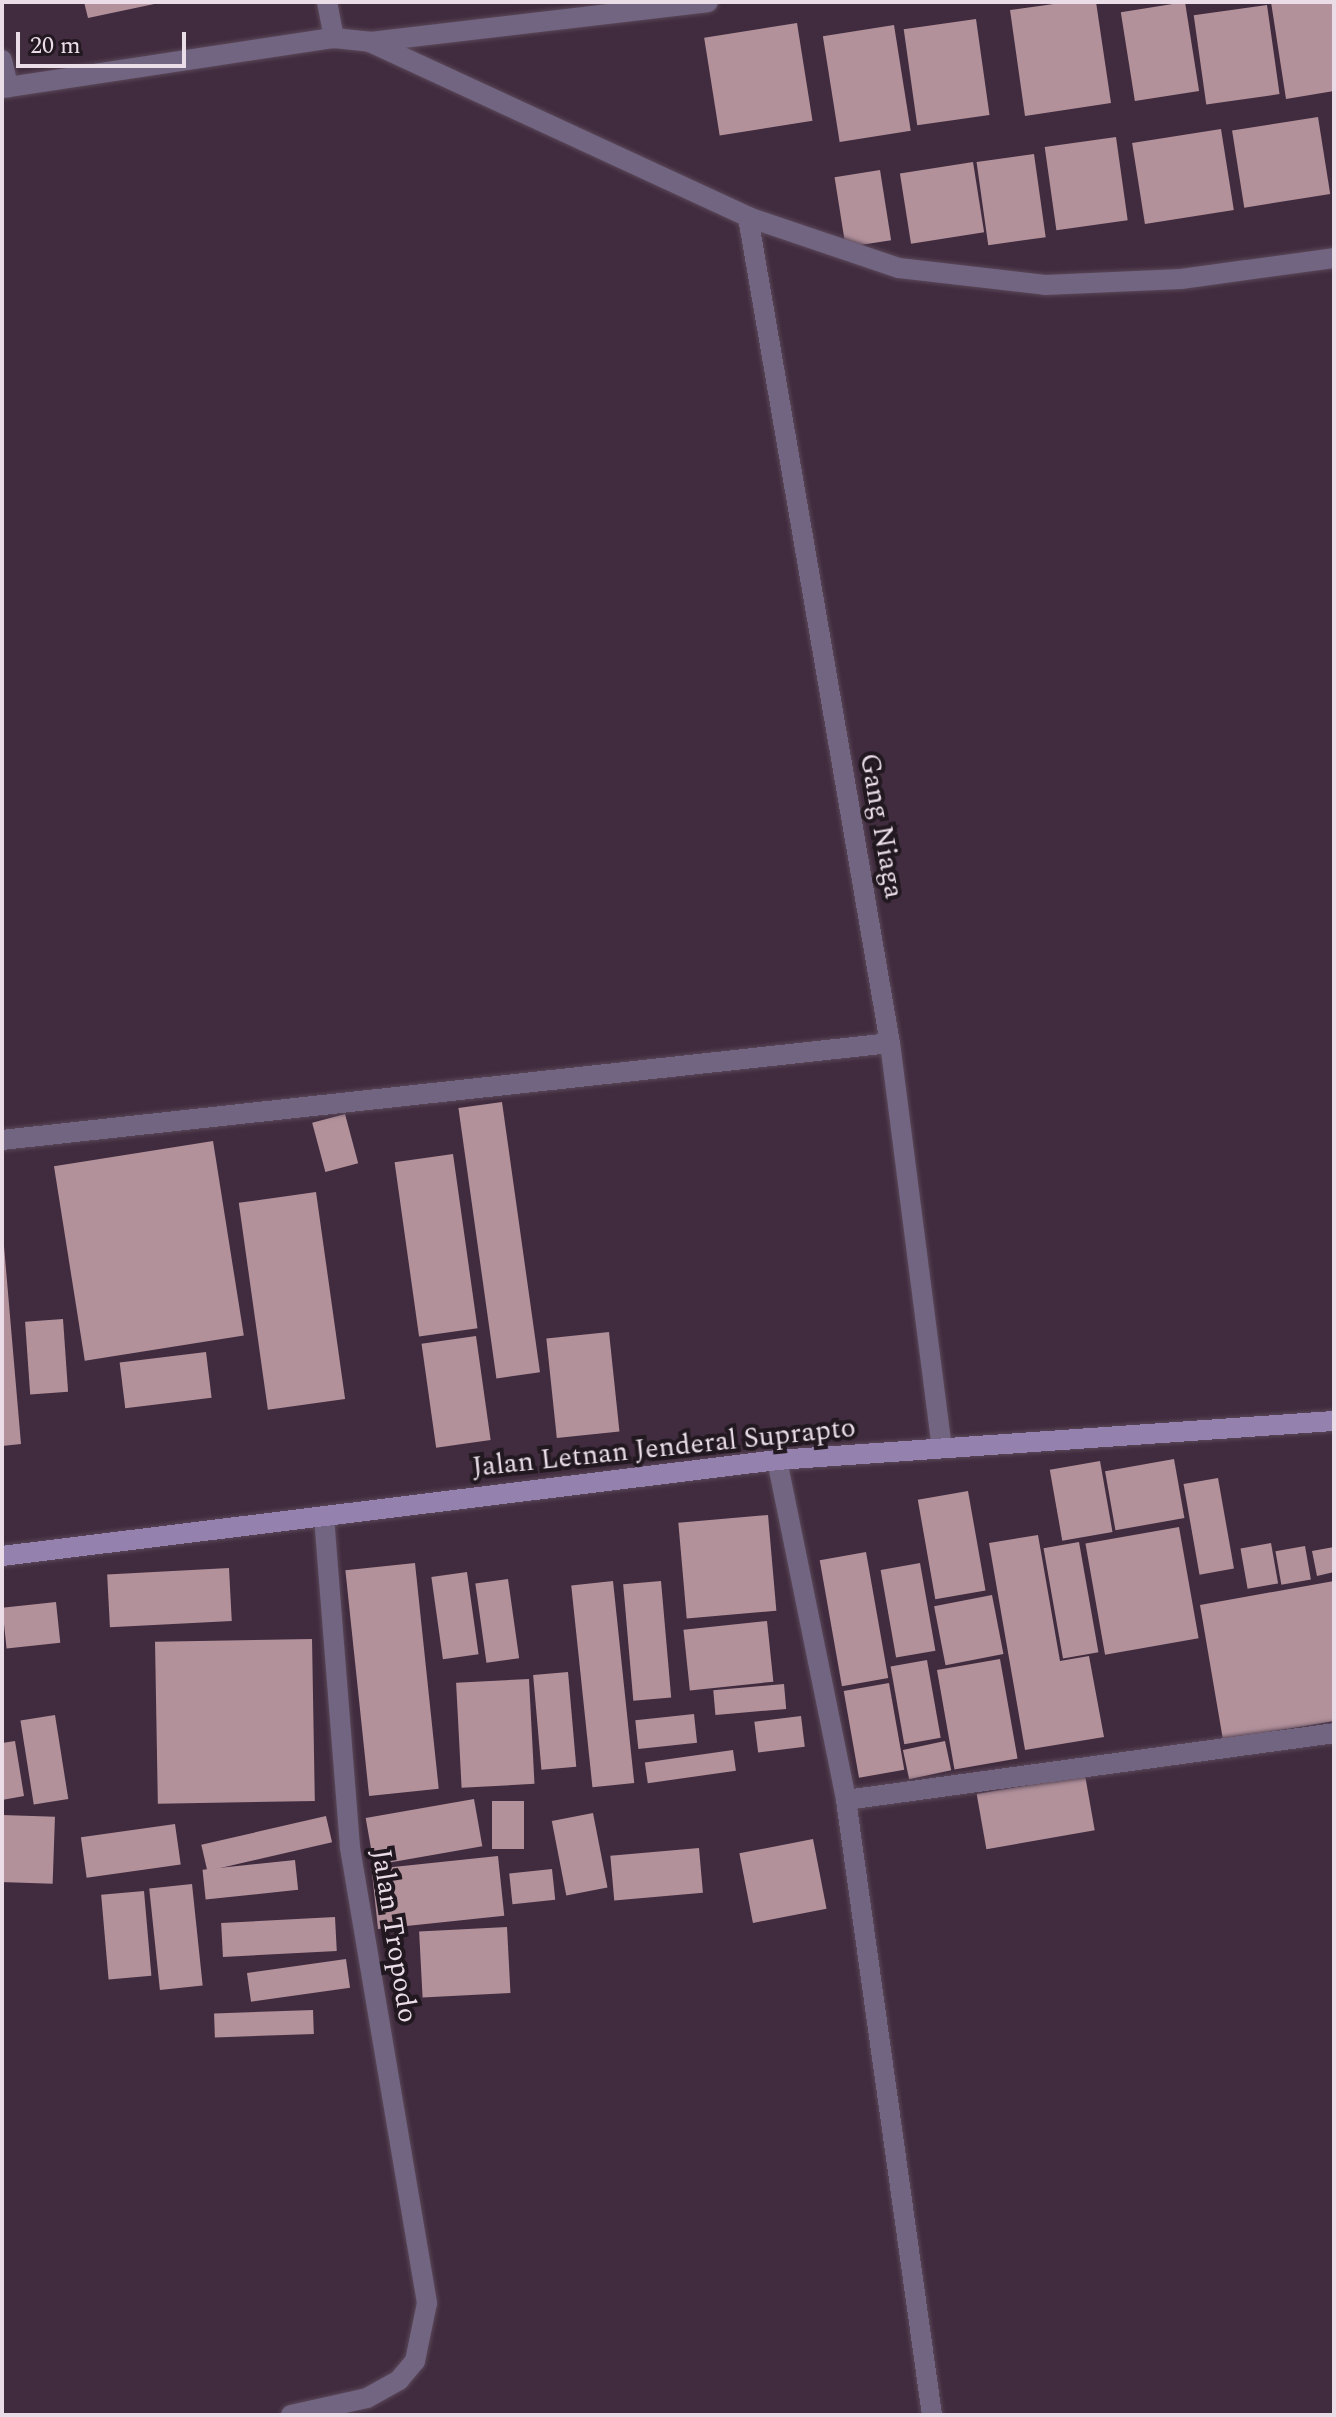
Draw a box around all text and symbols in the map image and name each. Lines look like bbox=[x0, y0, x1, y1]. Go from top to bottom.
scale bar bbox=[20, 16, 190, 66]
text: 20 m bbox=[30, 28, 81, 64]
street label: Gang Niaga bbox=[852, 751, 910, 901]
street label: Jalan Letnan Jenderal Suprapto bbox=[471, 1411, 857, 1485]
street label: Jalan Tropodo bbox=[364, 1847, 424, 2025]

